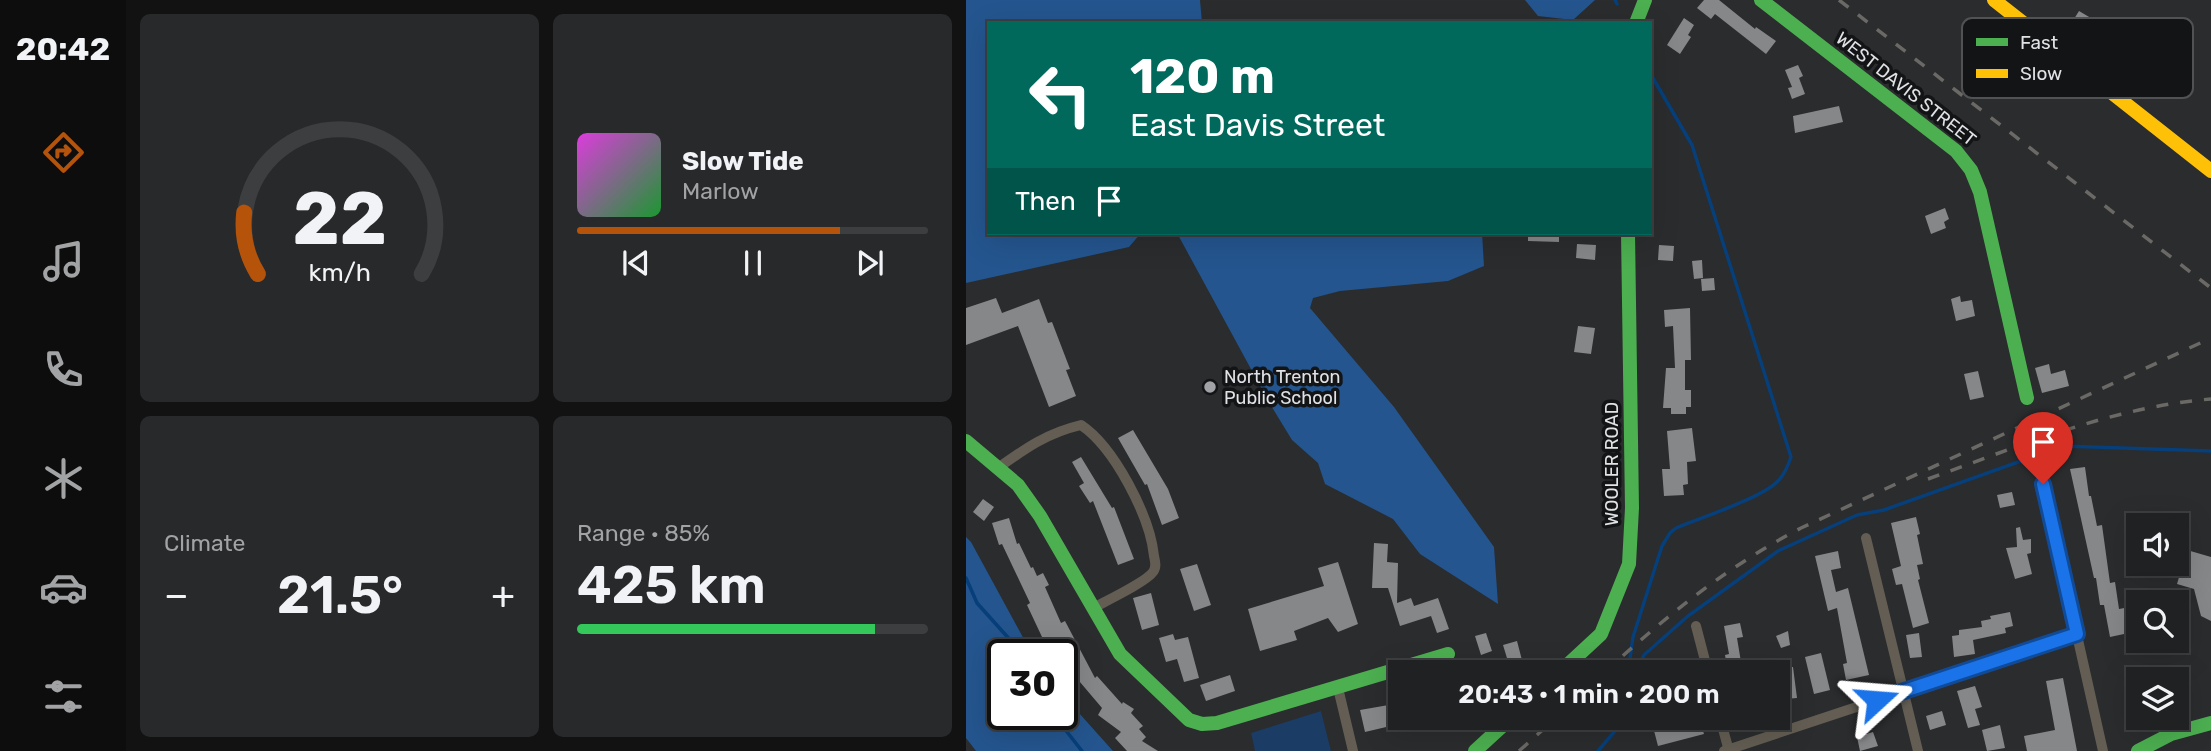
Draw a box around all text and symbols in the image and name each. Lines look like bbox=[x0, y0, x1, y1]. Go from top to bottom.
legend bbox=[1962, 18, 2193, 98]
street label: WEST DAVIS STREET bbox=[1831, 27, 1981, 151]
text: 20:42 bbox=[16, 30, 110, 68]
text: Fast bbox=[2020, 31, 2059, 54]
text: 120 m bbox=[1130, 47, 1275, 105]
icon: left bbox=[1015, 49, 1106, 140]
text: Slow bbox=[2020, 62, 2062, 85]
text: East Davis Street bbox=[1130, 106, 1385, 144]
icon: directions bbox=[39, 128, 88, 177]
text: Slow Tide bbox=[682, 146, 804, 177]
text: 22 bbox=[292, 176, 387, 262]
text: Marlow bbox=[682, 177, 759, 205]
icon: arrive bbox=[1090, 182, 1128, 220]
text: Then bbox=[1015, 186, 1076, 217]
icon: music bbox=[39, 237, 88, 286]
icon: previous bbox=[617, 244, 655, 282]
icon: pause bbox=[734, 244, 772, 282]
icon: next bbox=[851, 244, 889, 282]
text: km/h bbox=[308, 258, 371, 287]
icon: phone bbox=[39, 345, 88, 394]
place label: North Trenton Public School bbox=[1224, 366, 1340, 409]
marker: North Trenton Public School bbox=[1202, 379, 1218, 395]
street label: WOOLER ROAD bbox=[1601, 402, 1623, 526]
pin bbox=[2013, 412, 2073, 484]
icon: arrive bbox=[2024, 423, 2062, 461]
icon: climate bbox=[39, 454, 88, 503]
map controls bbox=[2126, 513, 2189, 730]
button: sound bbox=[2126, 513, 2189, 576]
text: Range · 85% bbox=[577, 519, 710, 547]
text: Climate bbox=[164, 529, 245, 557]
text: 425 km bbox=[577, 554, 766, 616]
icon: car bbox=[39, 563, 88, 612]
text: 21.5° bbox=[277, 564, 403, 626]
text: − bbox=[164, 572, 189, 618]
text: + bbox=[491, 572, 515, 618]
button: search bbox=[2126, 590, 2189, 653]
speed limit sign: 30 bbox=[987, 639, 1078, 730]
position arrow bbox=[1840, 663, 1914, 737]
button: layers bbox=[2126, 667, 2189, 730]
icon: filters bbox=[39, 672, 88, 721]
text: 20:43 · 1 min · 200 m bbox=[1458, 679, 1720, 710]

